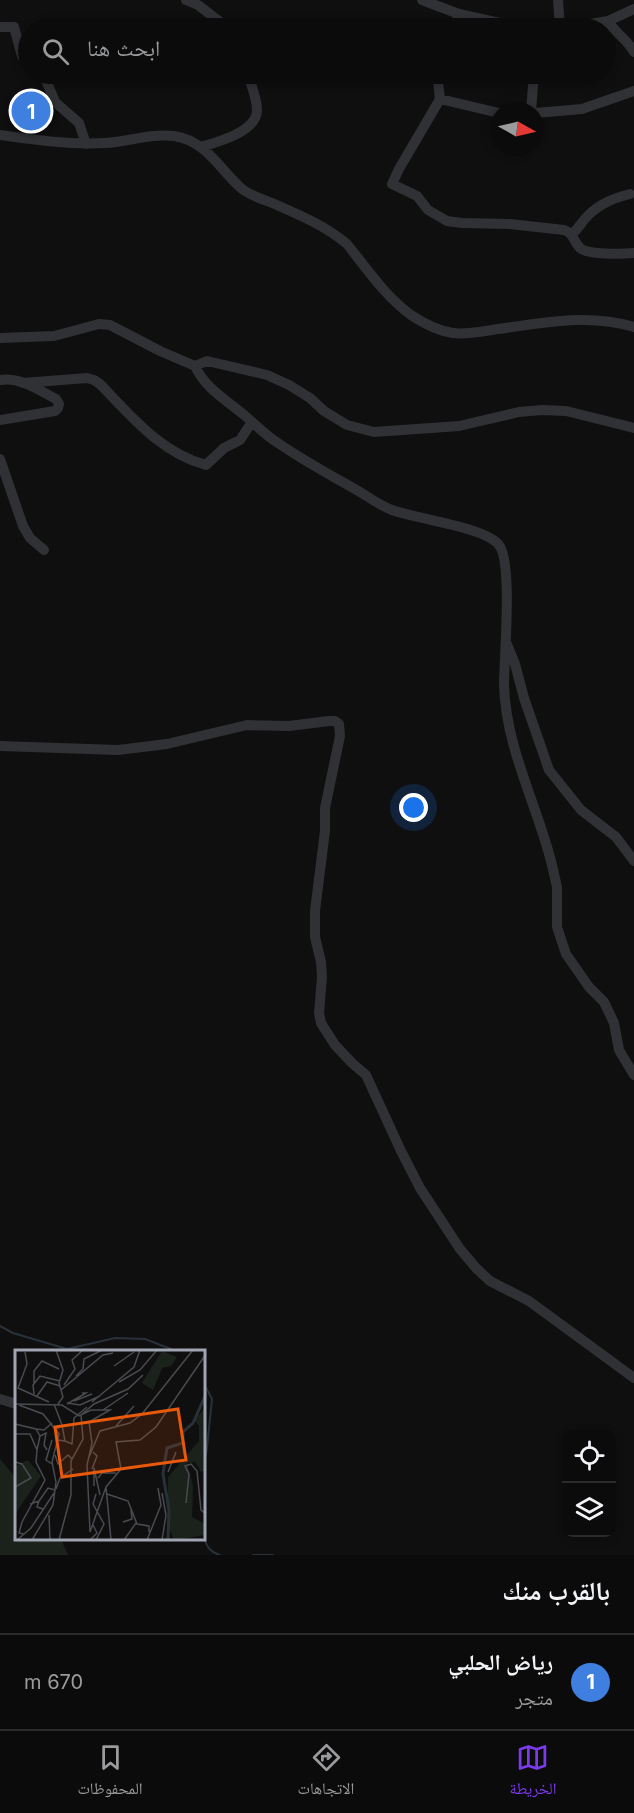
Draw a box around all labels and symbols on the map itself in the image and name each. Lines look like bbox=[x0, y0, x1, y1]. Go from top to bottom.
pin: 1 bbox=[12, 88, 51, 134]
north arrow bbox=[490, 102, 544, 156]
your location bbox=[399, 793, 428, 822]
inset map bbox=[15, 1350, 206, 1540]

